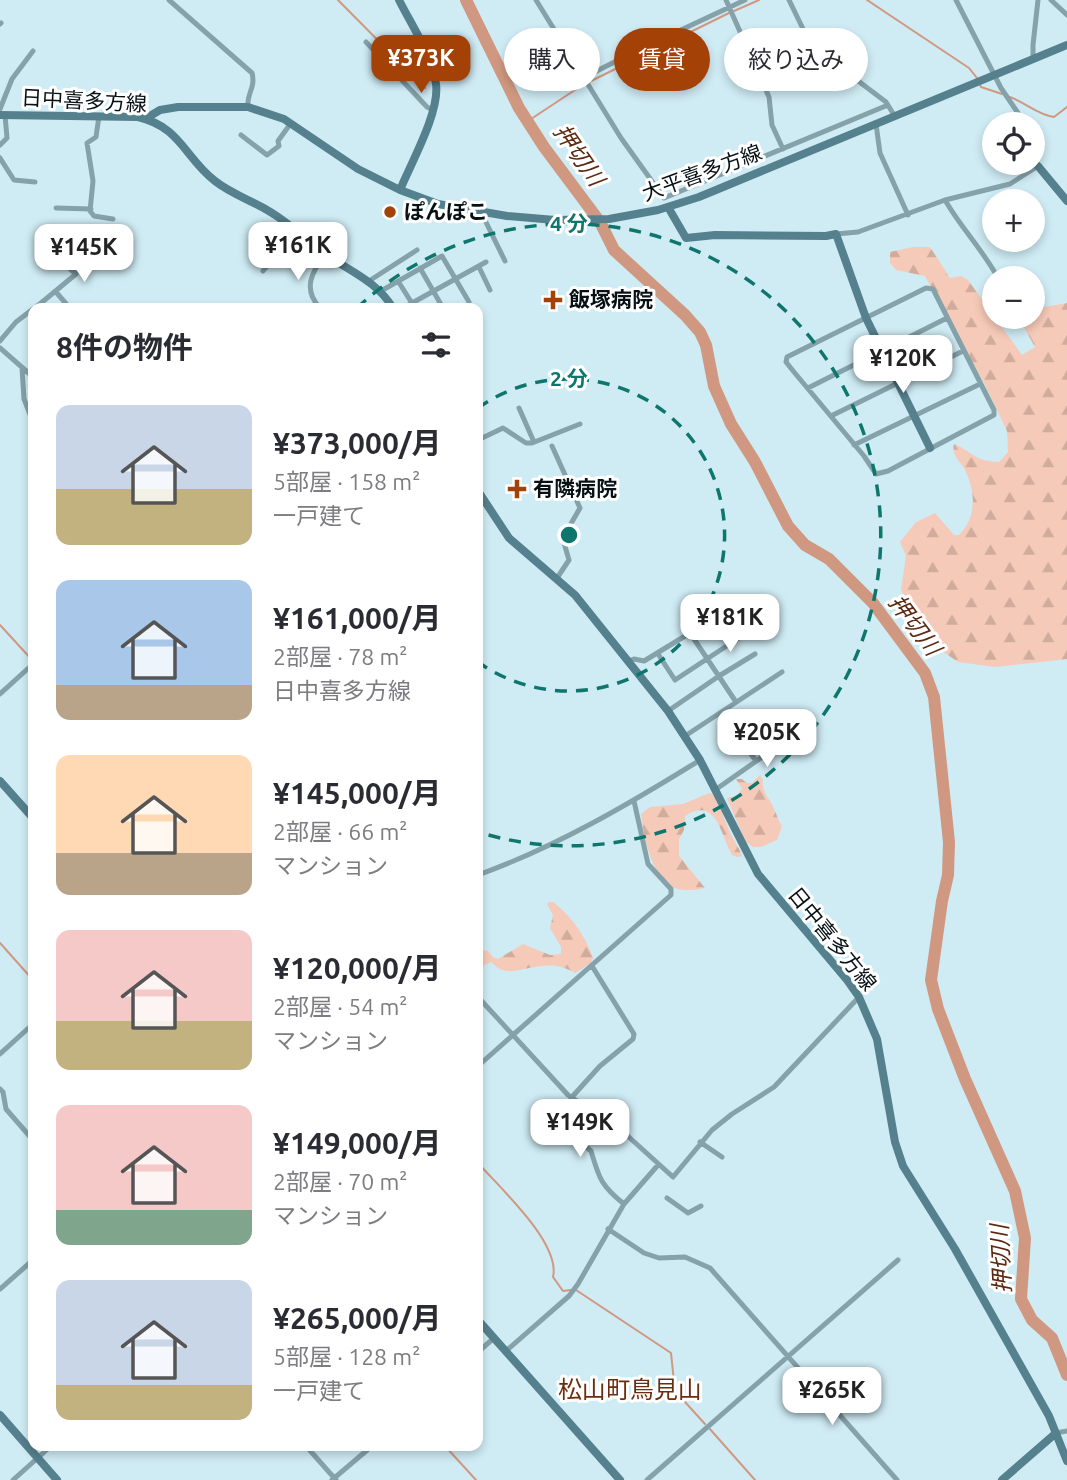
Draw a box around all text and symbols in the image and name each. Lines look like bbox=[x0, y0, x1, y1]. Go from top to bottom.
chip: 購入 bbox=[504, 28, 600, 91]
chip: 賃貸 bbox=[614, 28, 710, 91]
chip: 絞り込み bbox=[724, 28, 868, 91]
pin: ¥373K bbox=[372, 36, 470, 95]
text: ¥373K bbox=[387, 45, 455, 70]
street label: 日中喜多方線 bbox=[21, 85, 148, 115]
map controls bbox=[982, 112, 1045, 329]
button: locate bbox=[982, 112, 1045, 175]
water label: 押切川 bbox=[549, 119, 611, 193]
street label: 大平喜多方線 bbox=[638, 139, 765, 205]
button: + bbox=[982, 189, 1045, 252]
place label: ぽんぽこ bbox=[404, 199, 488, 223]
marker: ぽんぽこ bbox=[382, 204, 398, 220]
text: 4 分 bbox=[550, 211, 588, 235]
pin: ¥161K bbox=[249, 222, 347, 282]
pin: ¥145K bbox=[35, 224, 133, 284]
text: ¥161K bbox=[264, 232, 332, 257]
text: ¥145K bbox=[50, 234, 118, 259]
button: − bbox=[982, 266, 1045, 329]
place label: 飯塚病院 bbox=[568, 287, 653, 311]
marker: 飯塚病院 bbox=[543, 290, 563, 310]
icon: filters bbox=[417, 326, 455, 364]
text: 8件の物件 bbox=[56, 330, 193, 364]
pin: ¥120K bbox=[854, 336, 952, 395]
text: ¥120K bbox=[869, 345, 937, 370]
text: 2 分 bbox=[550, 366, 588, 390]
text: ¥373,000/月 bbox=[273, 426, 441, 460]
icon: home bbox=[112, 433, 196, 517]
text: 5部屋 · 158 m² bbox=[273, 469, 420, 494]
place label: 有隣病院 bbox=[533, 476, 617, 500]
marker: 有隣病院 bbox=[507, 479, 527, 499]
text: 一戸建て bbox=[273, 503, 365, 528]
centre of rings bbox=[557, 523, 581, 547]
water label: 押切川 bbox=[885, 590, 948, 662]
pin: ¥181K bbox=[681, 594, 779, 654]
text: ¥161,000/月 bbox=[273, 601, 441, 635]
text: ¥181K bbox=[696, 604, 764, 629]
icon: home bbox=[112, 608, 196, 692]
text: 2部屋 · 78 m² bbox=[273, 644, 407, 669]
text: 日中喜多方線 bbox=[273, 678, 411, 703]
pin: ¥205K bbox=[718, 710, 816, 769]
text: ¥205K bbox=[733, 719, 801, 744]
text: ¥145,000/月 bbox=[273, 776, 441, 810]
icon: home bbox=[112, 783, 196, 867]
text: 2部屋 · 66 m² bbox=[273, 819, 407, 844]
text: マンション bbox=[273, 853, 388, 878]
street label: 日中喜多方線 bbox=[784, 882, 882, 995]
text: ¥120,000/月 bbox=[273, 951, 441, 985]
icon: home bbox=[112, 958, 196, 1042]
text: 2部屋 · 54 m² bbox=[273, 994, 407, 1019]
text: マンション bbox=[273, 1028, 388, 1053]
pin: ¥149K bbox=[531, 1100, 629, 1159]
text: ¥149K bbox=[546, 1109, 614, 1134]
text: ¥149,000/月 bbox=[273, 1126, 441, 1160]
icon: home bbox=[112, 1133, 196, 1217]
text: 2部屋 · 70 m² bbox=[273, 1169, 407, 1194]
text: マンション bbox=[273, 1203, 388, 1228]
water label: 押切川 bbox=[986, 1221, 1015, 1294]
text: ¥265,000/月 bbox=[273, 1301, 441, 1335]
icon: home bbox=[112, 1308, 196, 1392]
text: 5部屋 · 128 m² bbox=[273, 1344, 420, 1369]
pin: ¥265K bbox=[783, 1368, 881, 1427]
district label: 松山町鳥見山 bbox=[558, 1376, 702, 1403]
text: ¥265K bbox=[798, 1377, 866, 1402]
text: 一戸建て bbox=[273, 1378, 365, 1403]

